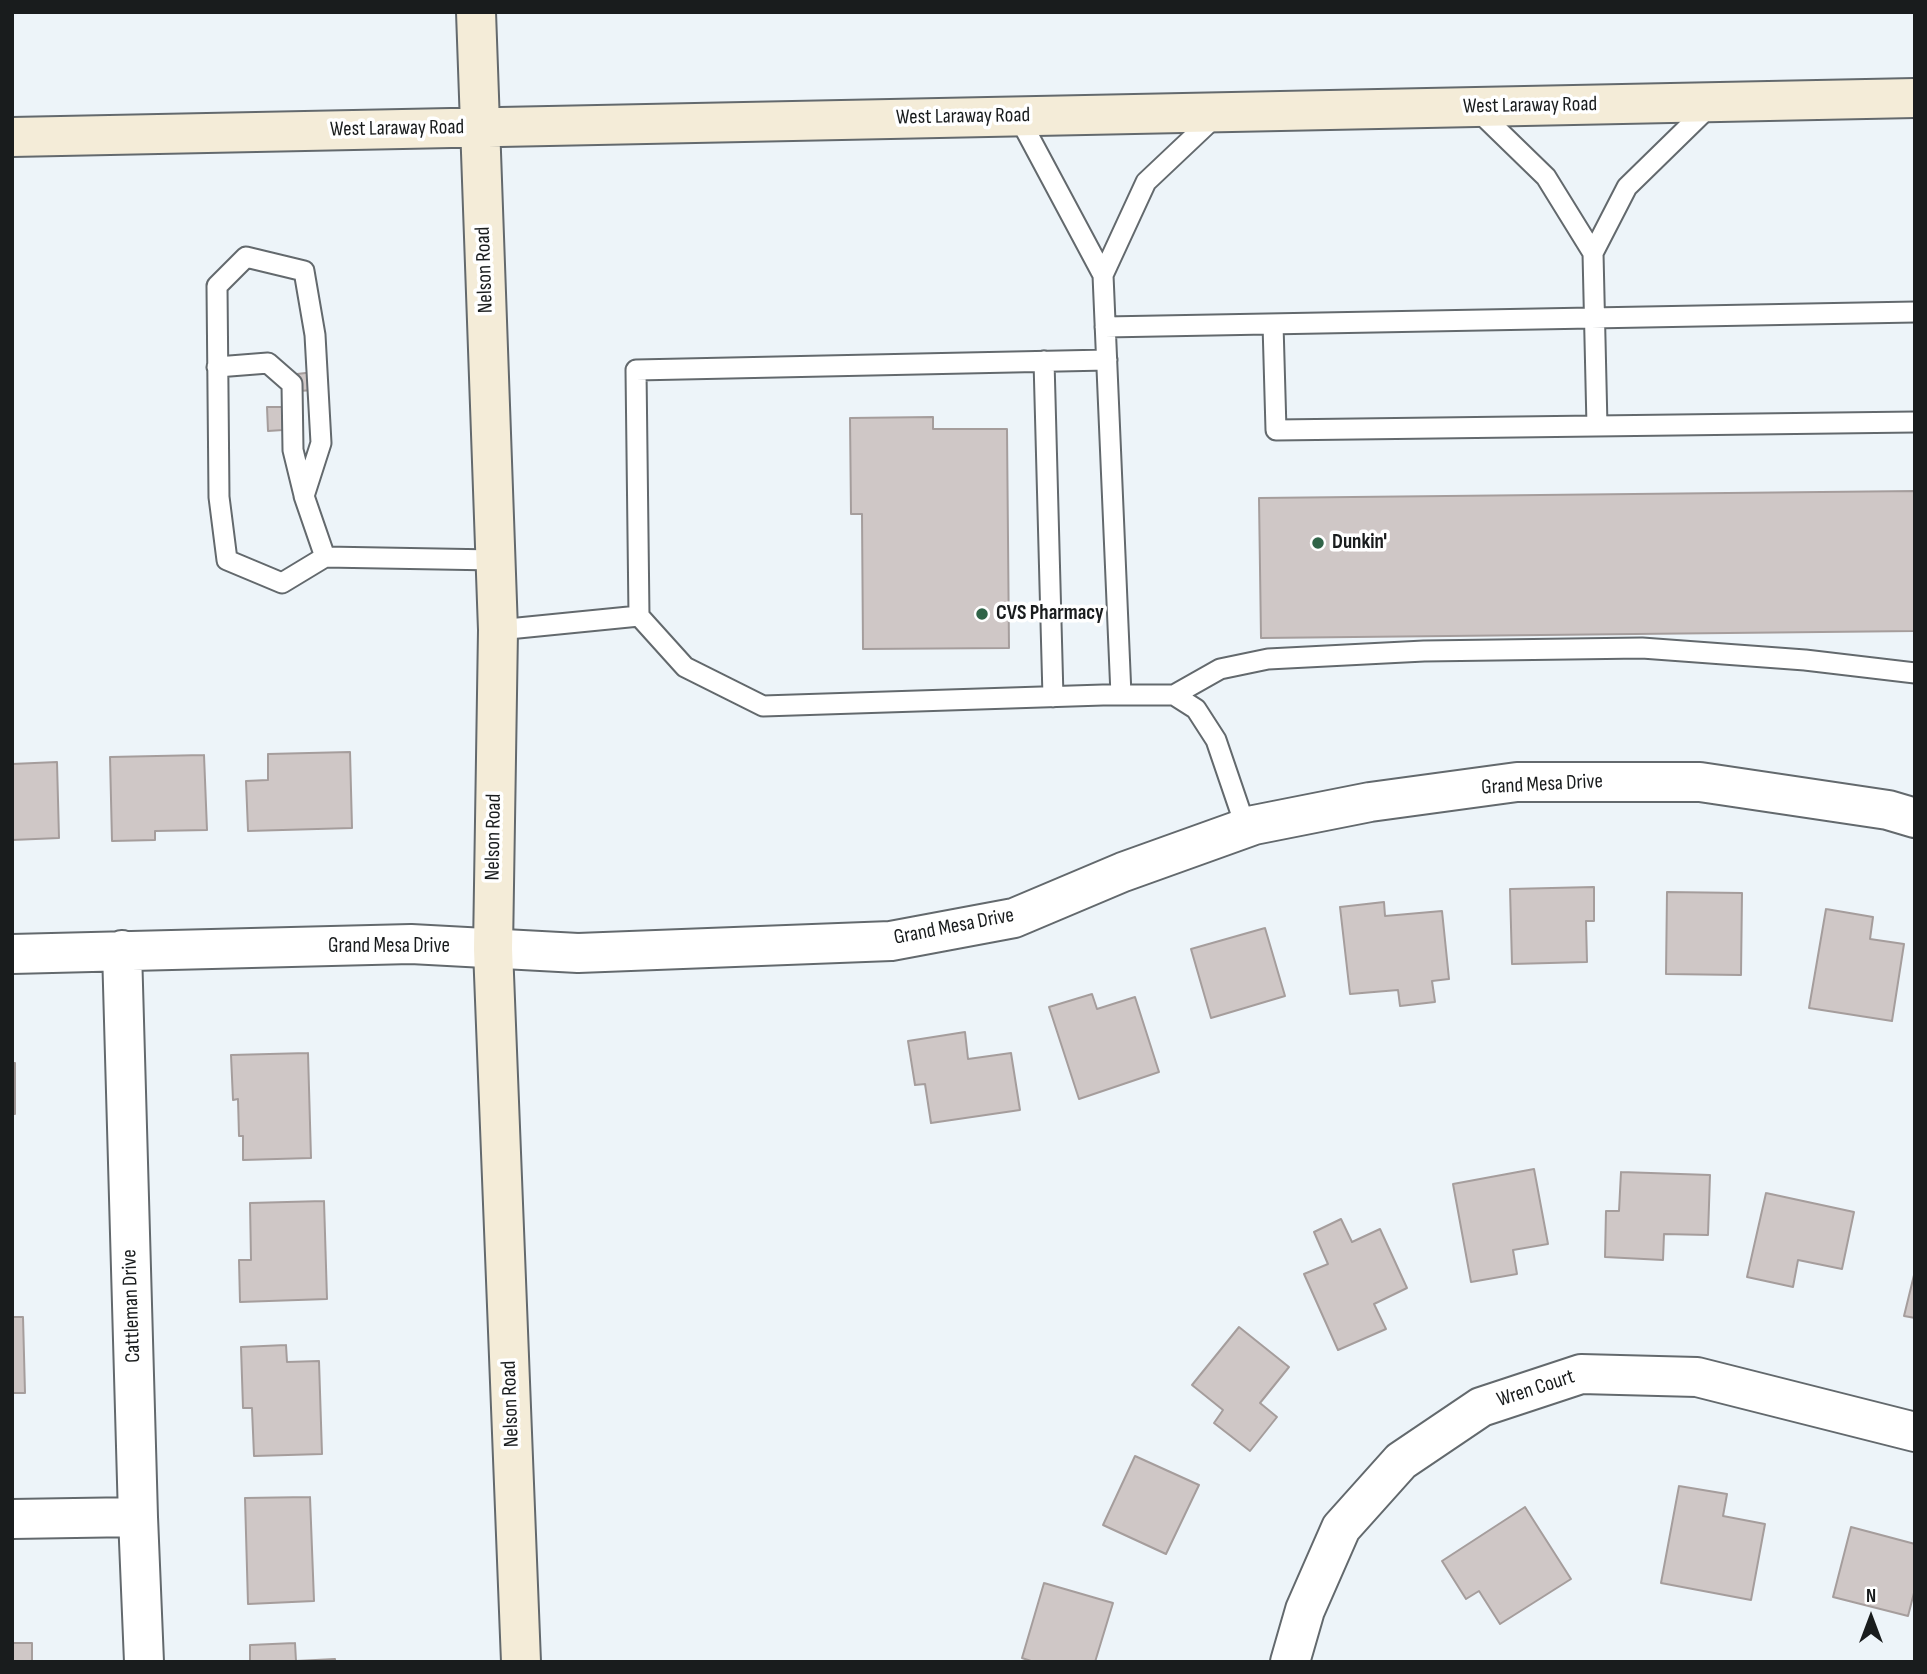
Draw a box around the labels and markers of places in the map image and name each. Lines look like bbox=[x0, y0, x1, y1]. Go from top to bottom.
place label: Dunkin' bbox=[1332, 530, 1387, 556]
marker: Dunkin' bbox=[1310, 535, 1326, 551]
place label: CVS Pharmacy bbox=[996, 601, 1104, 627]
marker: CVS Pharmacy bbox=[974, 606, 990, 622]

